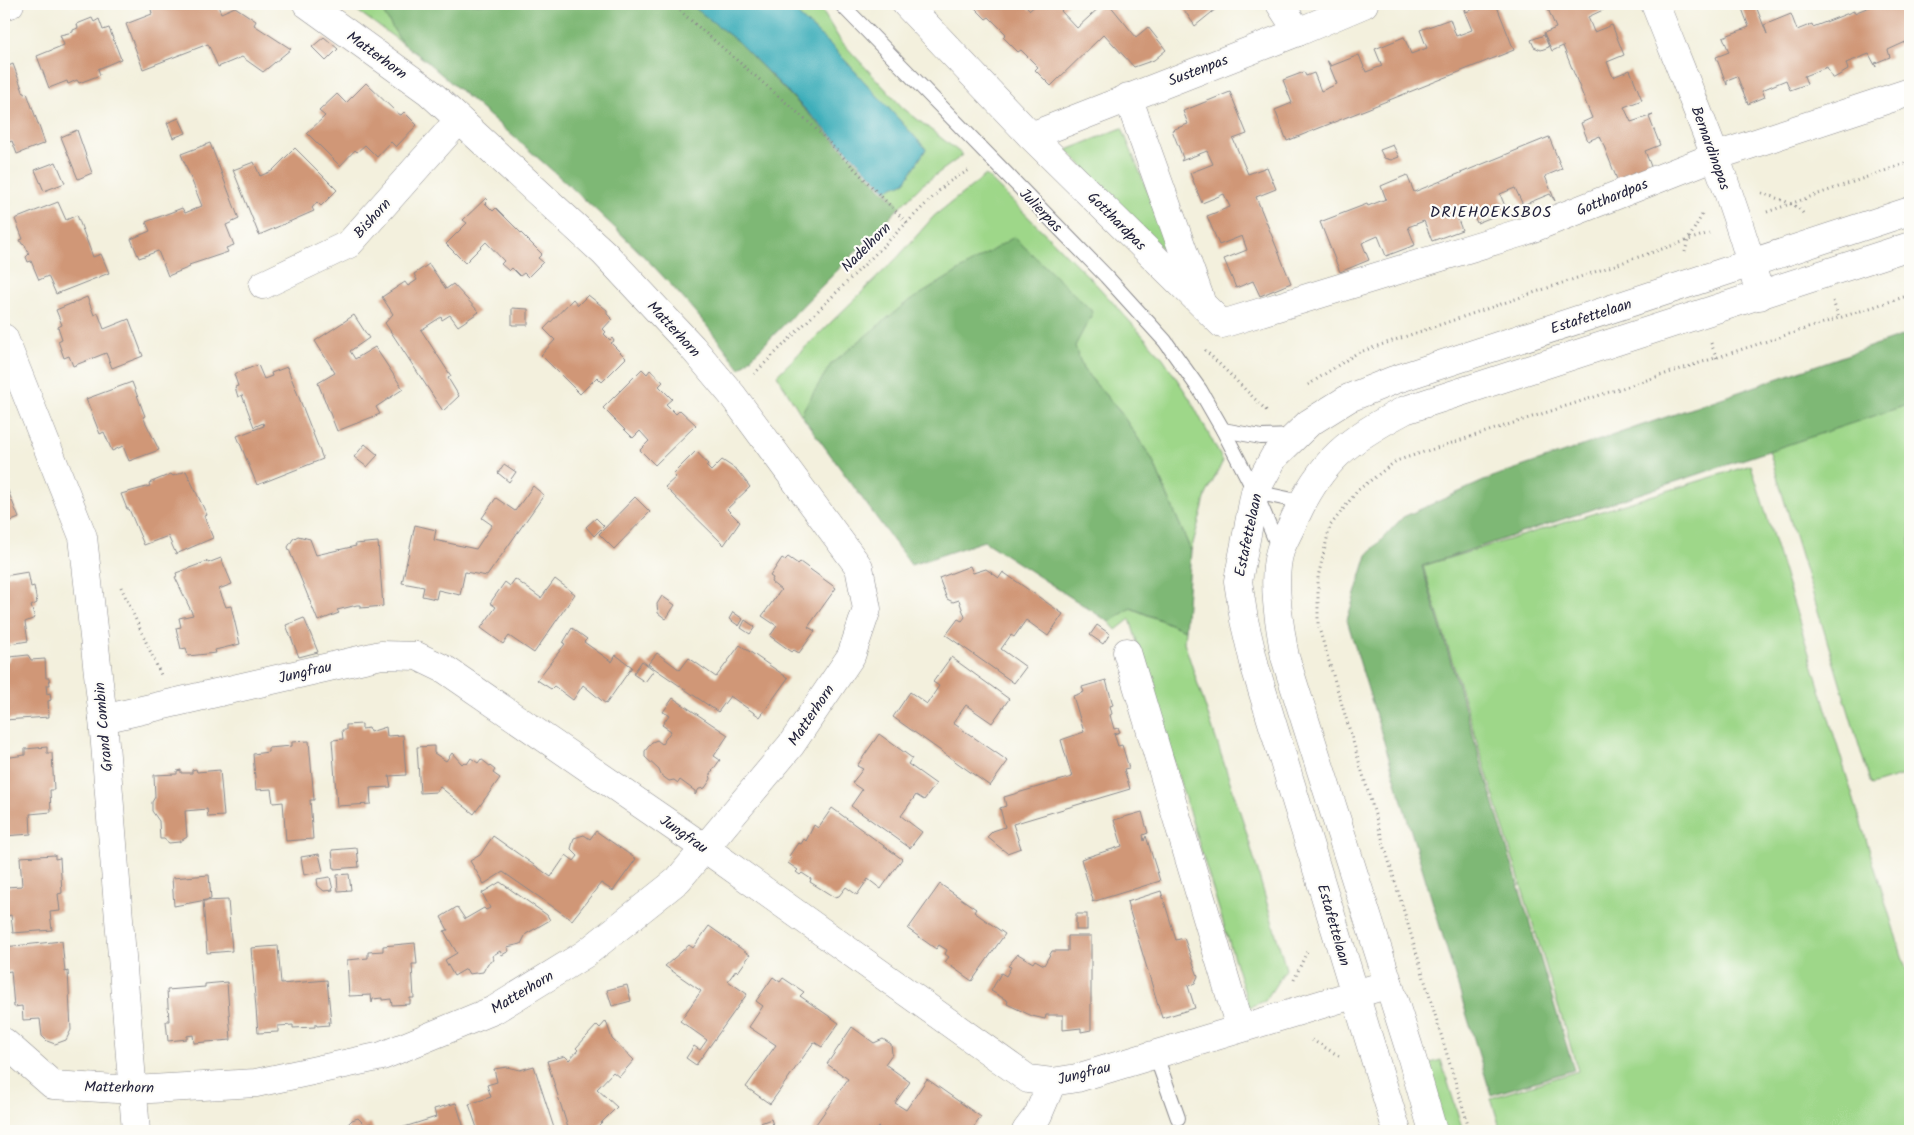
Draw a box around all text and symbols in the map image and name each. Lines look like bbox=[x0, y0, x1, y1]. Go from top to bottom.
street label: Matterhorn bbox=[341, 26, 412, 86]
street label: Sustenpas bbox=[1165, 48, 1233, 93]
street label: Bernardinopas bbox=[1684, 103, 1737, 194]
street label: Gotthardpas bbox=[1573, 172, 1653, 223]
street label: Julierpas bbox=[1013, 183, 1068, 239]
street label: Gotthardpas bbox=[1081, 186, 1152, 257]
street label: Bishorn bbox=[348, 193, 397, 244]
district label: DRIEHOEKSBOS bbox=[1430, 200, 1552, 225]
street label: Nadelhorn bbox=[836, 217, 897, 278]
street label: Estafettelaan bbox=[1547, 292, 1635, 341]
street label: Matterhorn bbox=[641, 296, 706, 363]
street label: Estafettelaan bbox=[1228, 491, 1270, 579]
street label: Jungfrau bbox=[276, 655, 334, 691]
street label: Matterhorn bbox=[782, 680, 841, 751]
street label: Grand Combin bbox=[88, 681, 120, 773]
street label: Jungfrau bbox=[654, 809, 713, 860]
street label: Estafettelaan bbox=[1310, 881, 1356, 969]
street label: Matterhorn bbox=[486, 965, 559, 1021]
street label: Jungfrau bbox=[1055, 1056, 1113, 1092]
street label: Matterhorn bbox=[84, 1075, 154, 1101]

